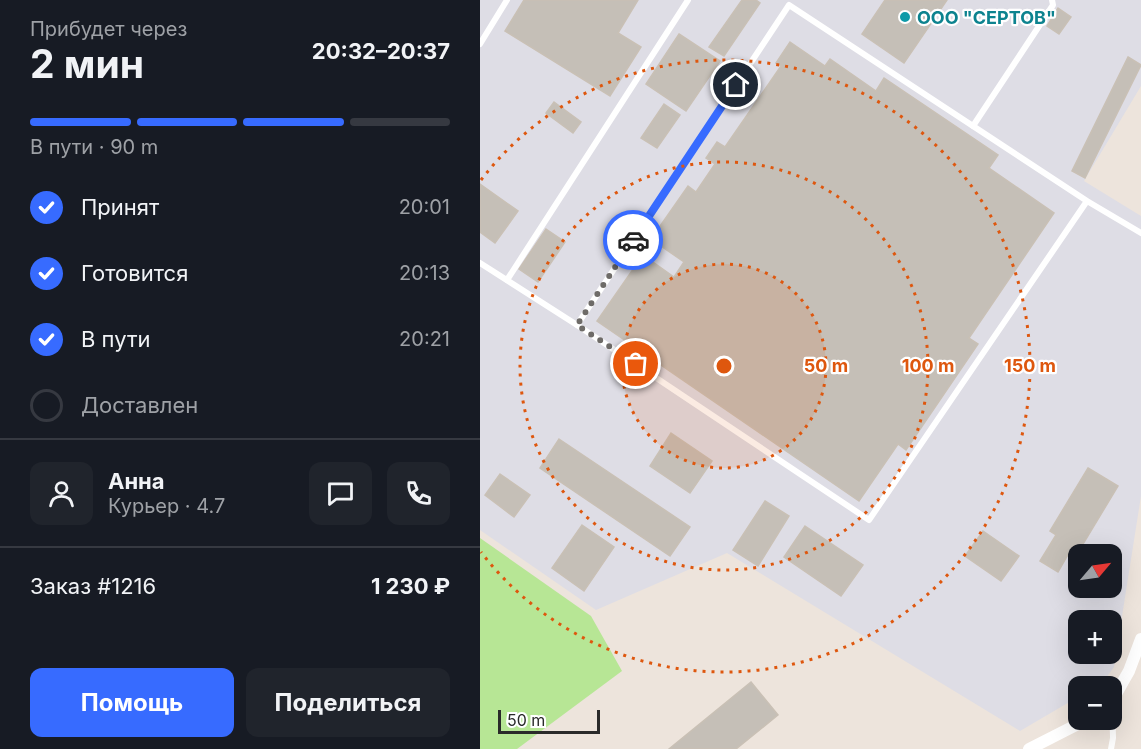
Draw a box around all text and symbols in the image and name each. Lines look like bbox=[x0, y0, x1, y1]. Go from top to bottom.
place label: ООО "СЕРТОВ" bbox=[917, 7, 1056, 28]
marker: ООО "СЕРТОВ" bbox=[898, 10, 912, 24]
text: Прибудет через bbox=[30, 17, 187, 41]
text: 20:32–20:37 bbox=[312, 38, 450, 64]
text: 2 мин bbox=[30, 40, 144, 87]
pin bbox=[710, 59, 761, 110]
icon: home bbox=[719, 68, 752, 101]
text: В пути · 90 m bbox=[30, 135, 158, 159]
icon: check bbox=[30, 191, 63, 224]
text: Принят bbox=[81, 194, 159, 220]
text: 20:01 bbox=[399, 195, 450, 219]
courier bbox=[603, 210, 663, 270]
icon: car bbox=[617, 224, 650, 257]
icon: check bbox=[30, 257, 63, 290]
text: Готовится bbox=[81, 260, 188, 286]
text: 20:13 bbox=[399, 261, 450, 285]
icon: check bbox=[30, 323, 63, 356]
text: В пути bbox=[81, 326, 150, 352]
text: 20:21 bbox=[399, 327, 450, 351]
pin bbox=[610, 338, 661, 389]
icon: bag bbox=[619, 347, 652, 380]
text: 50 m bbox=[804, 355, 848, 376]
text: 100 m bbox=[902, 355, 954, 376]
text: 150 m bbox=[1004, 355, 1056, 376]
centre of rings bbox=[714, 356, 734, 376]
text: Доставлен bbox=[81, 392, 198, 418]
button: person bbox=[30, 462, 93, 525]
button: chat bbox=[309, 462, 372, 525]
button: phone bbox=[387, 462, 450, 525]
text: Анна bbox=[108, 468, 165, 494]
text: Курьер · 4.7 bbox=[108, 494, 225, 518]
north arrow bbox=[1068, 544, 1122, 598]
map controls bbox=[1068, 544, 1122, 730]
text: Заказ #1216 bbox=[30, 573, 156, 599]
text: 1 230 ₽ bbox=[371, 573, 450, 599]
button: + bbox=[1068, 610, 1122, 664]
button: Помощь bbox=[30, 668, 234, 737]
button: Поделиться bbox=[246, 668, 450, 737]
button: − bbox=[1068, 676, 1122, 730]
scale bar bbox=[498, 707, 600, 734]
text: 50 m bbox=[507, 710, 545, 730]

